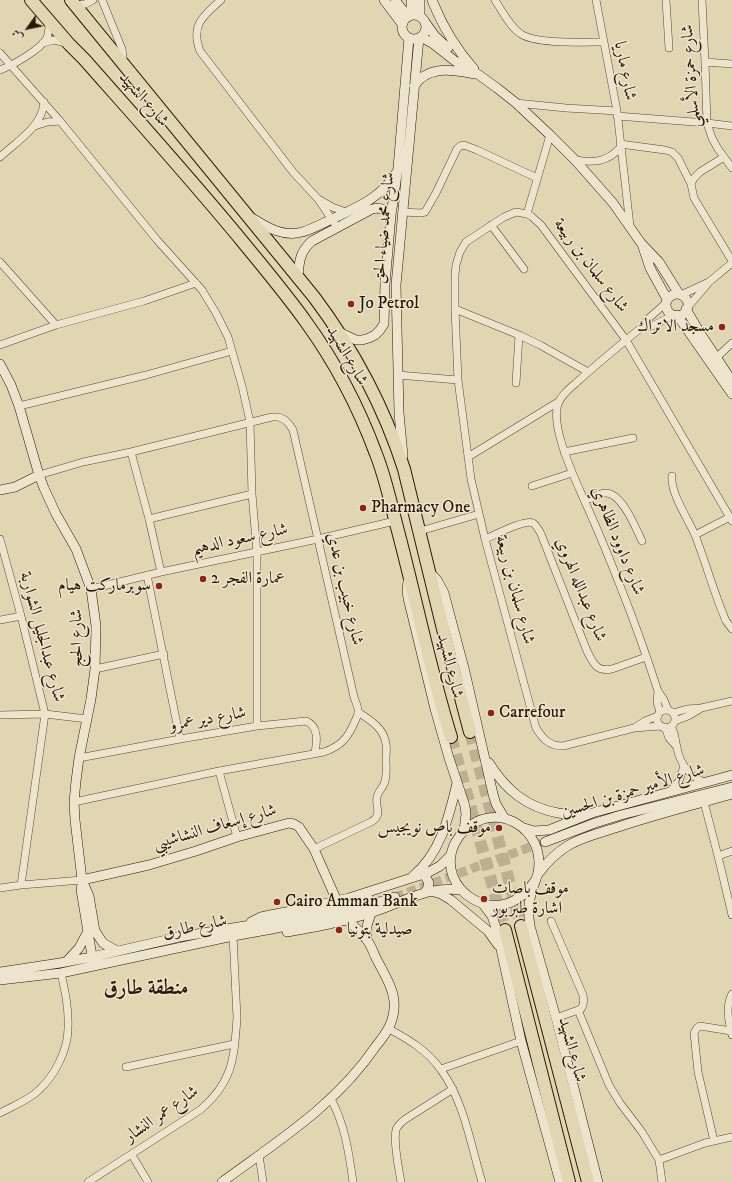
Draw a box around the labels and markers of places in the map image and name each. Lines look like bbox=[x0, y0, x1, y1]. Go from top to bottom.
place label: Jo Petrol bbox=[359, 294, 419, 314]
marker: Jo Petrol bbox=[346, 299, 356, 309]
place label: مسجد الاتراك bbox=[637, 317, 714, 337]
marker: مسجد الاتراك bbox=[717, 322, 727, 332]
place label: Pharmacy One bbox=[371, 498, 470, 518]
marker: Pharmacy One bbox=[358, 503, 368, 513]
place label: عمارة الفجر 2 bbox=[211, 569, 285, 589]
marker: عمارة الفجر 2 bbox=[198, 574, 208, 584]
place label: سوبرماركت هيام bbox=[58, 576, 151, 596]
marker: سوبرماركت هيام bbox=[154, 581, 164, 591]
place label: Carrefour bbox=[499, 703, 565, 723]
marker: Carrefour bbox=[486, 708, 496, 718]
place label: موقف باص نويجيس bbox=[377, 818, 491, 838]
marker: موقف باص نويجيس bbox=[494, 823, 504, 833]
place label: موقف باصات اشارة طبربور bbox=[492, 879, 569, 919]
place label: Cairo Amman Bank bbox=[285, 892, 418, 912]
marker: موقف باصات اشارة طبربور bbox=[479, 894, 489, 904]
marker: Cairo Amman Bank bbox=[272, 897, 282, 907]
place label: صيدلية بتونيا bbox=[347, 920, 413, 940]
marker: صيدلية بتونيا bbox=[334, 925, 344, 935]

